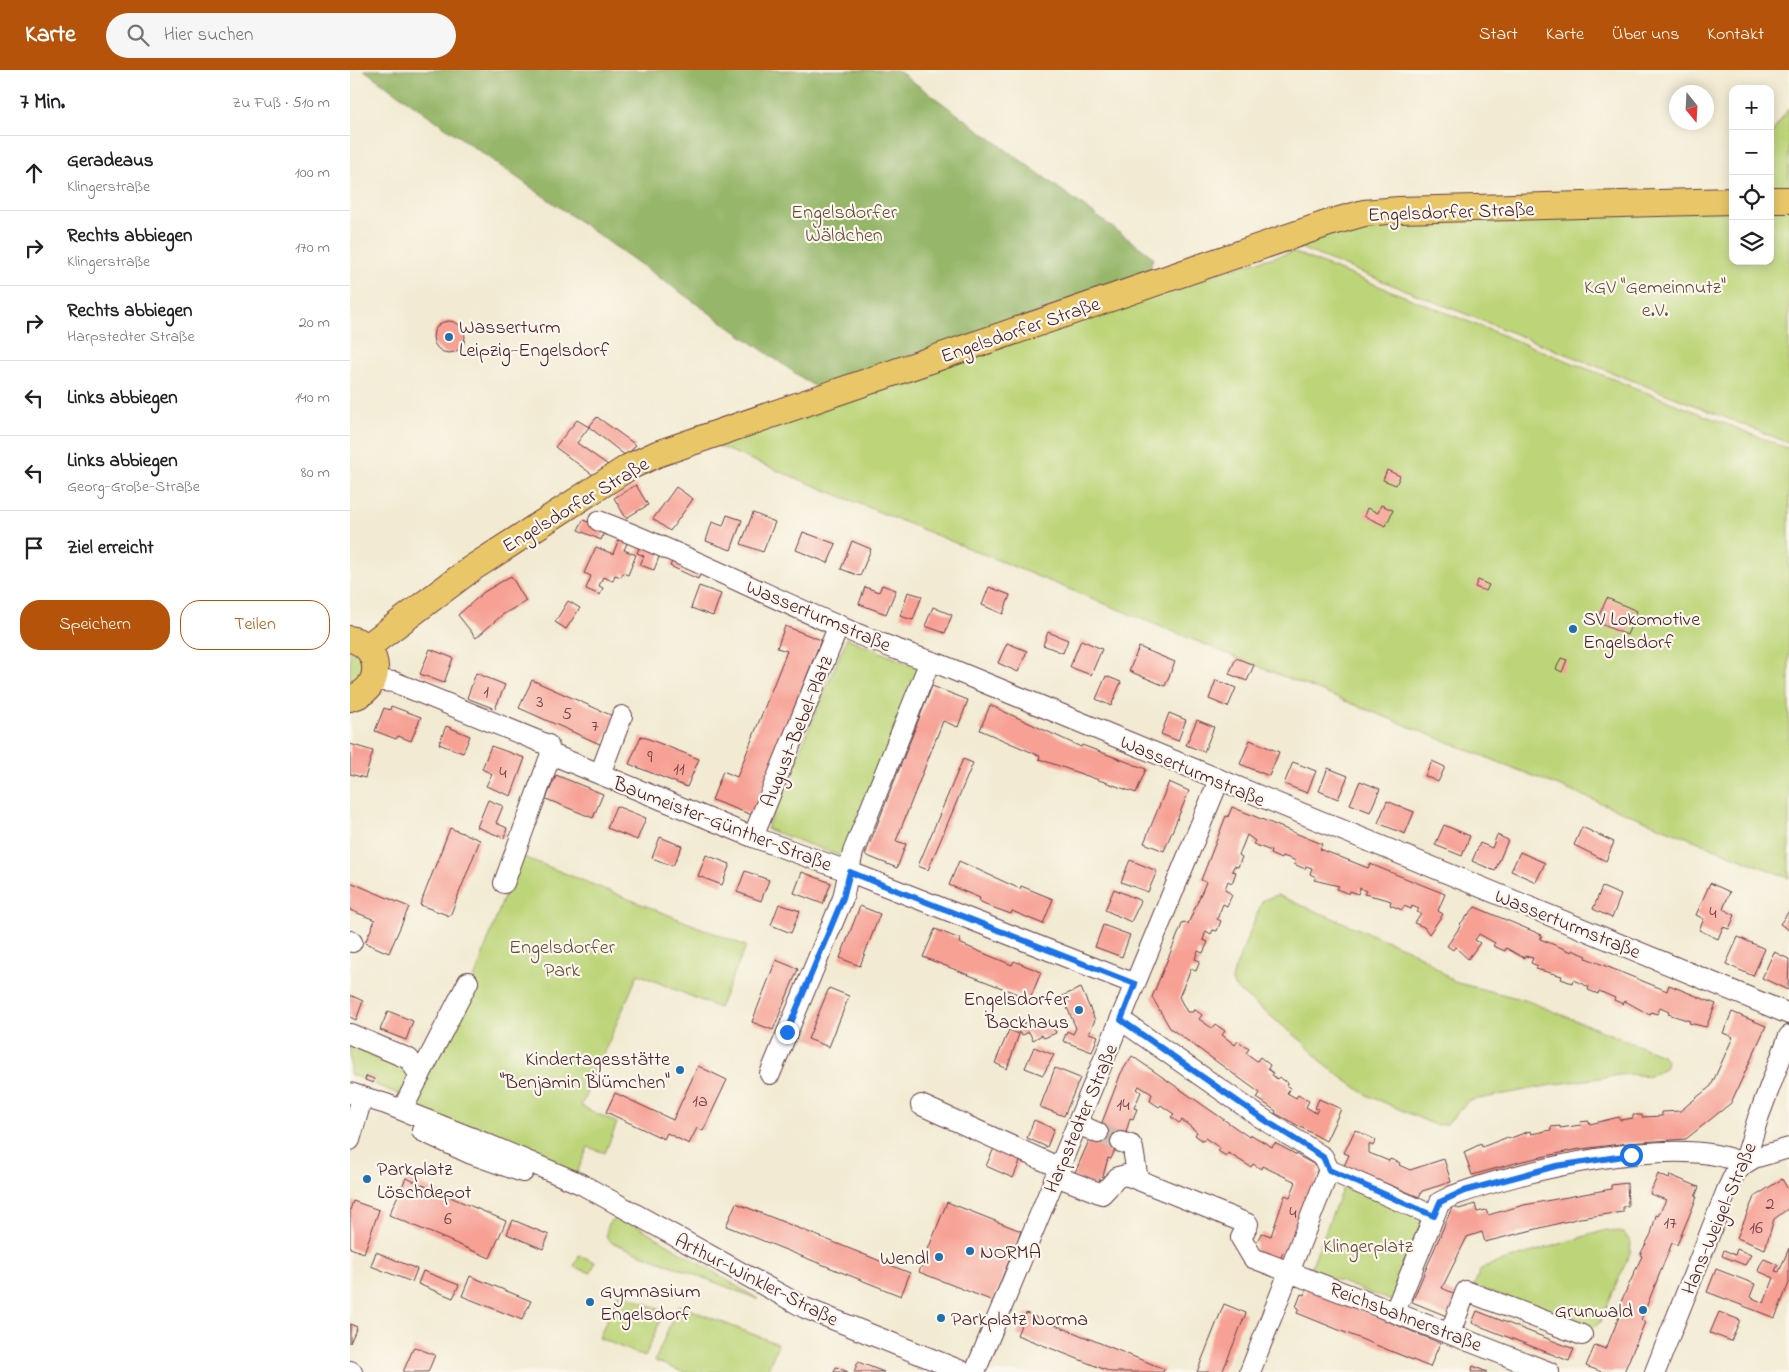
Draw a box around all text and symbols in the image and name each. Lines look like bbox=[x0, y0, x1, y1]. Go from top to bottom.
search box bbox=[106, 13, 456, 58]
text: Karte bbox=[25, 18, 76, 53]
icon: search bbox=[124, 21, 152, 49]
text: Hier suchen bbox=[164, 22, 253, 49]
text: Start bbox=[1479, 22, 1518, 48]
text: Karte bbox=[1546, 22, 1584, 48]
text: Über uns bbox=[1612, 22, 1679, 48]
text: Kontakt bbox=[1707, 22, 1764, 48]
north arrow bbox=[1669, 85, 1714, 130]
map controls bbox=[1729, 85, 1774, 265]
button: + bbox=[1729, 85, 1774, 130]
text: 7 Min. bbox=[20, 88, 65, 118]
text: Zu Fuß · 510 m bbox=[232, 91, 330, 115]
button: − bbox=[1729, 130, 1774, 175]
text: Geradeaus bbox=[67, 148, 154, 175]
icon: ahead bbox=[20, 159, 48, 187]
text: 100 m bbox=[295, 161, 330, 185]
text: Klingerstraße bbox=[67, 175, 150, 199]
button: locate bbox=[1729, 175, 1774, 220]
street label: Engelsdorfer Straße bbox=[1367, 196, 1535, 232]
park label: Engelsdorfer Wäldchen bbox=[791, 199, 898, 251]
button: layers bbox=[1729, 220, 1774, 265]
text: Rechts abbiegen bbox=[67, 223, 192, 250]
icon: right bbox=[20, 234, 48, 262]
text: 170 m bbox=[295, 236, 330, 260]
text: Klingerstraße bbox=[67, 250, 150, 274]
park label: KGV "Gemeinnutz" e.V. bbox=[1584, 274, 1726, 326]
street label: Engelsdorfer Straße bbox=[937, 290, 1105, 373]
text: Rechts abbiegen bbox=[67, 298, 192, 325]
icon: right bbox=[20, 309, 48, 337]
text: 20 m bbox=[299, 311, 330, 335]
place label: Wasserturm Leipzig-Engelsdorf bbox=[459, 314, 610, 367]
text: Harpstedter Straße bbox=[67, 325, 195, 349]
marker: Wasserturm Leipzig-Engelsdorf bbox=[443, 331, 455, 343]
icon: left bbox=[20, 384, 48, 412]
text: Links abbiegen bbox=[67, 385, 178, 412]
text: 140 m bbox=[295, 386, 330, 410]
text: Links abbiegen bbox=[67, 448, 178, 475]
street label: Engelsdorfer Straße bbox=[497, 451, 656, 562]
icon: left bbox=[20, 459, 48, 487]
text: 80 m bbox=[301, 461, 330, 485]
text: Georg-Große-Straße bbox=[67, 475, 200, 499]
icon: arrive bbox=[20, 534, 48, 562]
text: Ziel erreicht bbox=[67, 535, 154, 562]
street label: Wasserturmstraße bbox=[741, 574, 895, 661]
button: Speichern bbox=[20, 600, 170, 650]
button: Teilen bbox=[180, 600, 330, 650]
place label: SV Lokomotive Engelsdorf bbox=[1583, 606, 1700, 659]
marker: SV Lokomotive Engelsdorf bbox=[1567, 623, 1579, 635]
street label: August-Bebel-Platz bbox=[755, 651, 843, 812]
house number: 1 bbox=[483, 680, 489, 706]
house number: 3 bbox=[536, 690, 544, 716]
house number: 5 bbox=[562, 702, 572, 728]
house number: 7 bbox=[591, 714, 599, 740]
street label: Wasserturmstraße bbox=[1115, 729, 1269, 816]
house number: 9 bbox=[647, 745, 653, 771]
house number: 11 bbox=[673, 757, 685, 783]
house number: 4 bbox=[499, 761, 507, 787]
street label: Baumeister-Günther-Straße bbox=[608, 770, 836, 880]
street label: Wasserturmstraße bbox=[1490, 883, 1644, 968]
house number: 4 bbox=[1709, 901, 1717, 927]
park label: Engelsdorfer Park bbox=[509, 934, 616, 986]
place label: Engelsdorfer Backhaus bbox=[963, 986, 1070, 1038]
marker: Engelsdorfer Backhaus bbox=[1073, 1004, 1085, 1016]
route end bbox=[776, 1021, 799, 1044]
street label: Harpstedter Straße bbox=[1038, 1040, 1127, 1198]
place label: Kindertagesstätte "Benjamin Blümchen" bbox=[500, 1046, 670, 1098]
marker: Kindertagesstätte "Benjamin Blümchen" bbox=[674, 1064, 686, 1076]
house number: 1a bbox=[692, 1089, 708, 1115]
house number: 14 bbox=[1116, 1093, 1130, 1119]
street label: Hans-Weigel-Straße bbox=[1675, 1138, 1766, 1300]
route start bbox=[1620, 1144, 1643, 1167]
place label: Parkplatz Löschdepot bbox=[377, 1156, 472, 1208]
marker: Parkplatz Löschdepot bbox=[361, 1173, 373, 1185]
house number: 2 bbox=[1766, 1192, 1775, 1218]
house number: 4 bbox=[1289, 1201, 1297, 1227]
house number: 6 bbox=[444, 1207, 452, 1233]
house number: 17 bbox=[1663, 1211, 1677, 1237]
house number: 16 bbox=[1749, 1216, 1763, 1242]
street label: Arthur-Winkler-Straße bbox=[669, 1227, 843, 1335]
park label: Klingerplatz bbox=[1323, 1233, 1414, 1263]
place label: NORMA bbox=[980, 1239, 1041, 1268]
place label: Wendl bbox=[880, 1245, 929, 1274]
marker: NORMA bbox=[964, 1245, 976, 1257]
marker: Wendl bbox=[933, 1251, 945, 1263]
street label: Reichsbahnerstraße bbox=[1325, 1276, 1486, 1361]
place label: Gymnasium Engelsdorf bbox=[600, 1278, 701, 1331]
marker: Gymnasium Engelsdorf bbox=[584, 1296, 596, 1308]
place label: Grunwald bbox=[1555, 1298, 1633, 1327]
marker: Grunwald bbox=[1637, 1304, 1649, 1316]
place label: Parkplatz Norma bbox=[951, 1306, 1088, 1335]
marker: Parkplatz Norma bbox=[935, 1312, 947, 1324]

